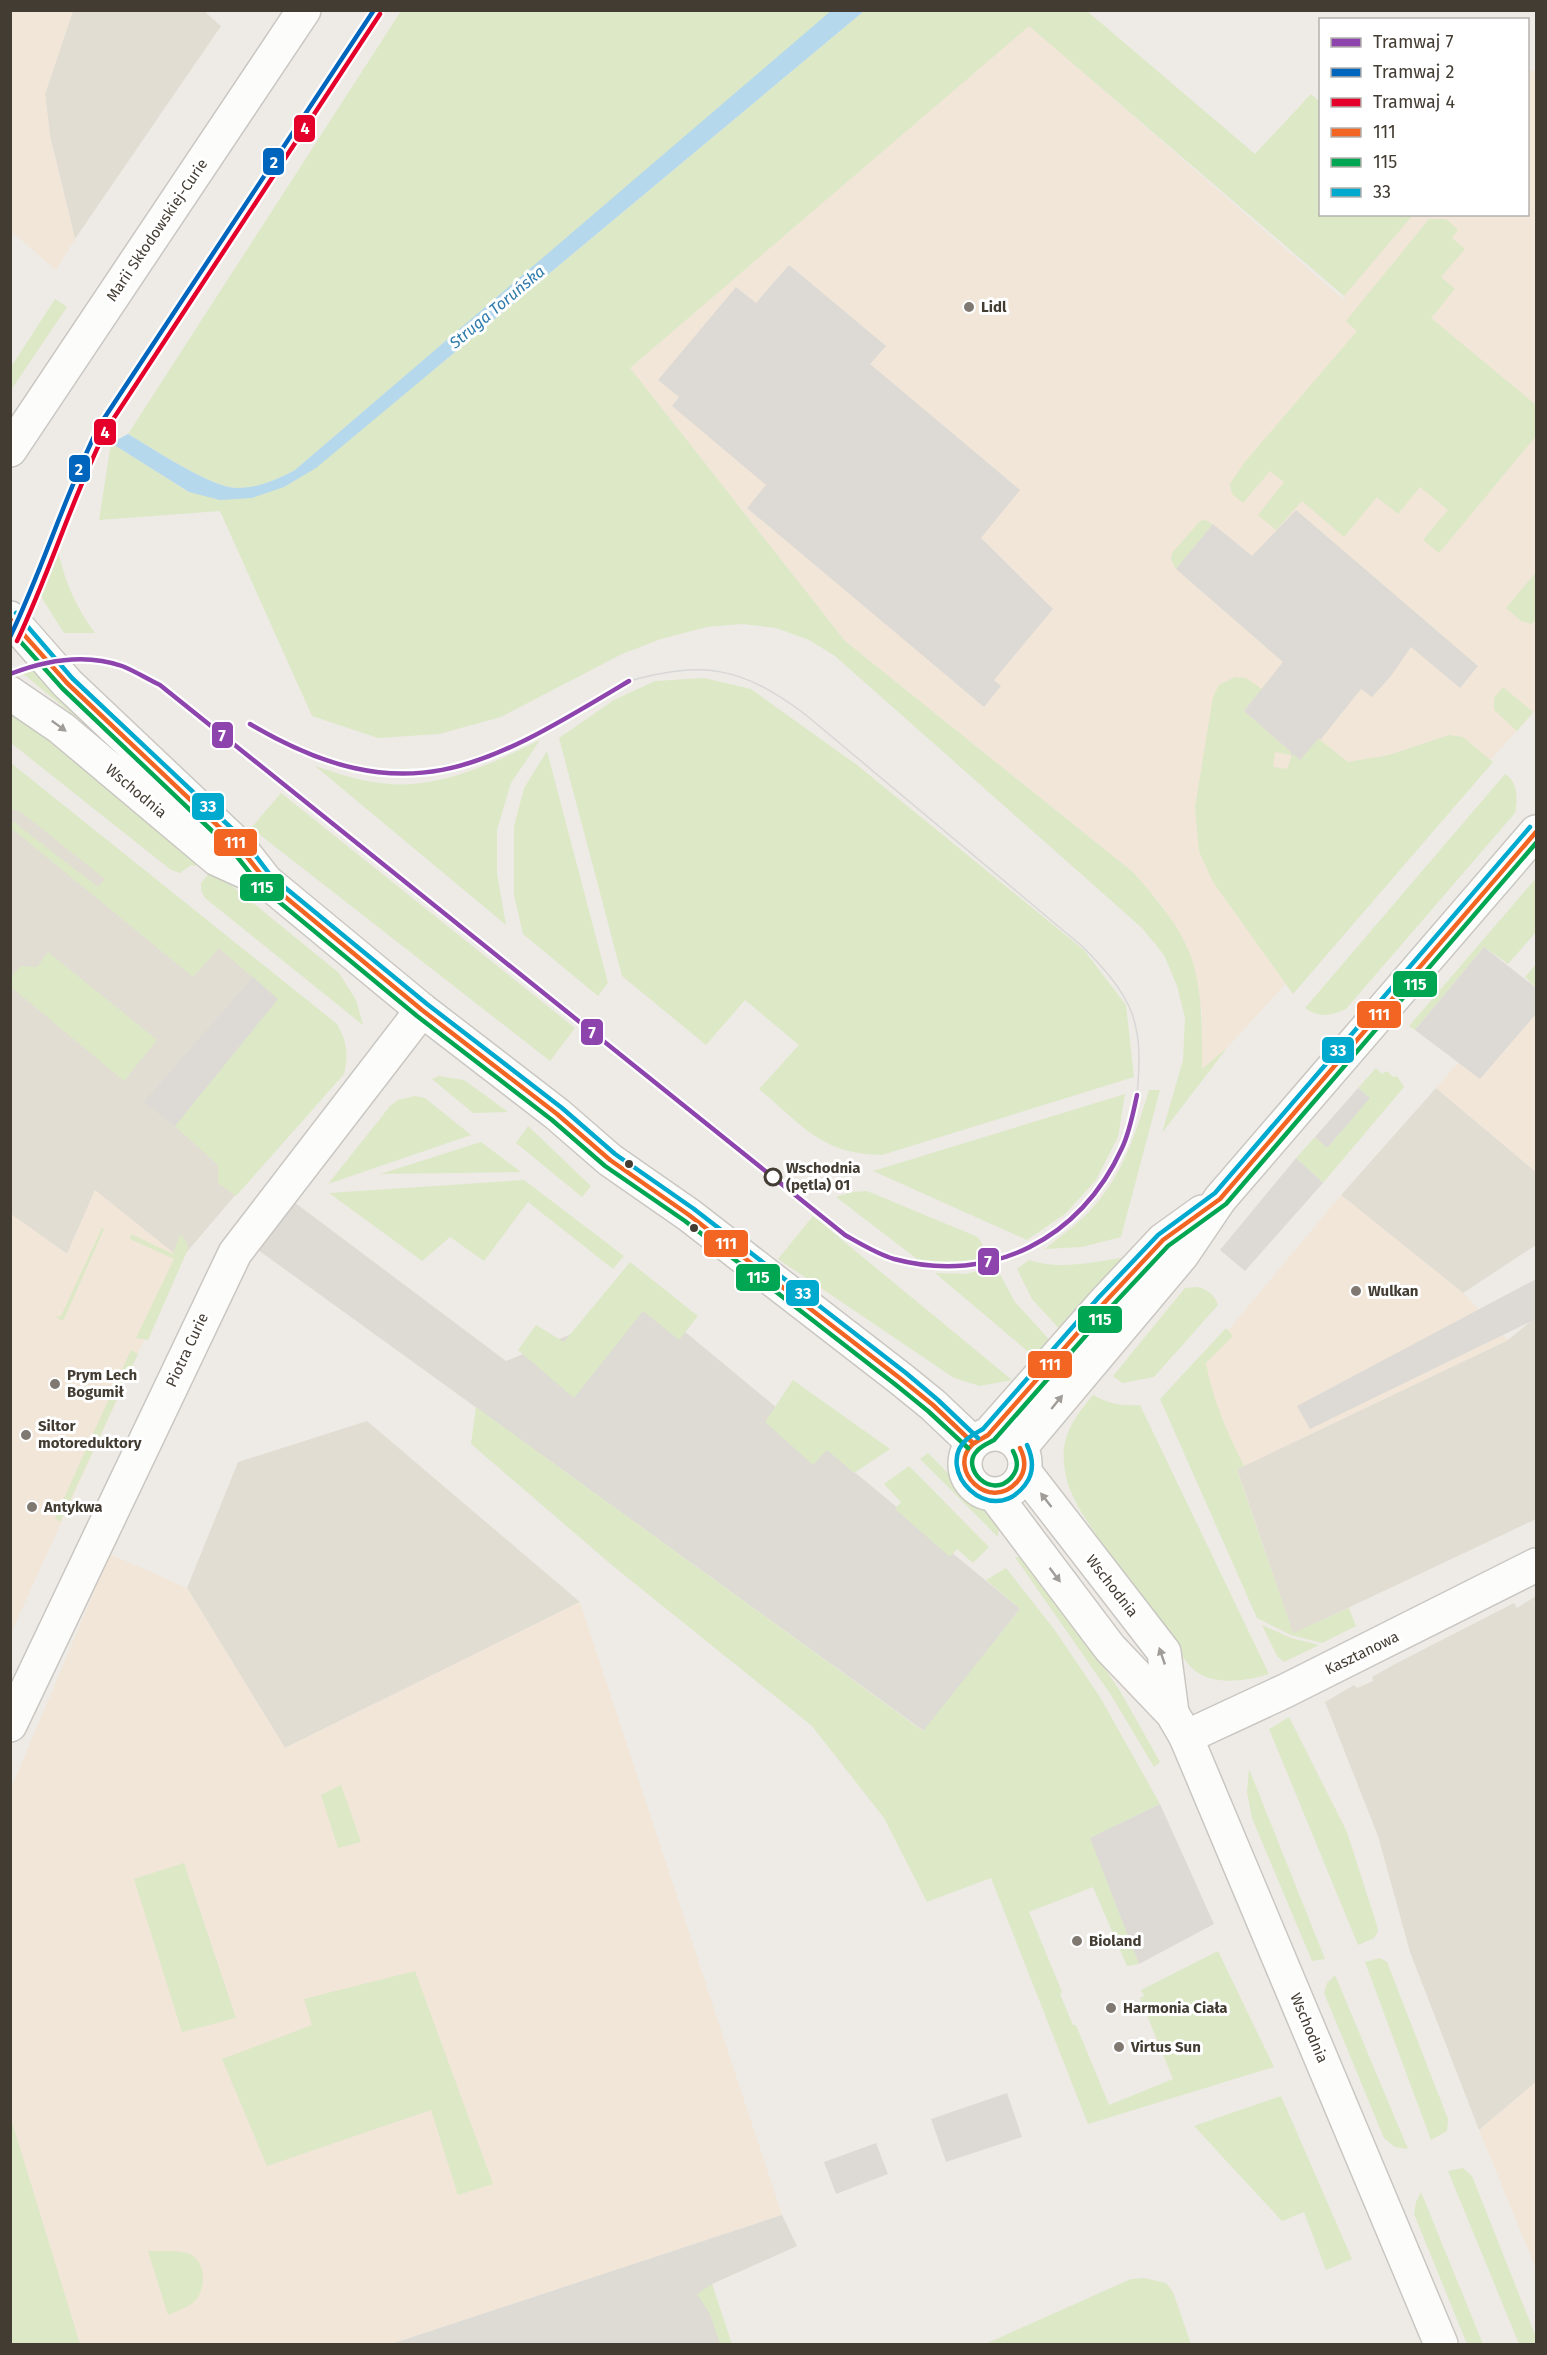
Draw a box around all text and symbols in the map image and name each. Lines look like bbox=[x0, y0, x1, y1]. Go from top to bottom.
legend bbox=[1319, 18, 1529, 216]
text: Tramwaj 7 bbox=[1373, 31, 1453, 53]
text: Tramwaj 2 bbox=[1373, 61, 1454, 83]
text: Tramwaj 4 bbox=[1373, 91, 1455, 113]
line badge: 4 bbox=[293, 114, 316, 143]
text: 4 bbox=[300, 119, 310, 138]
text: 111 bbox=[1373, 121, 1396, 143]
line badge: 2 bbox=[262, 147, 285, 176]
text: 115 bbox=[1373, 151, 1397, 173]
text: 2 bbox=[270, 153, 278, 172]
street label: Marii Skłodowskiej-Curie bbox=[103, 155, 211, 305]
text: 33 bbox=[1373, 181, 1391, 203]
water label: Struga Toruńska bbox=[445, 262, 548, 353]
place label: Lidl bbox=[981, 298, 1007, 316]
marker: Lidl bbox=[962, 300, 976, 314]
line badge: 4 bbox=[93, 418, 117, 446]
text: 4 bbox=[100, 423, 110, 442]
line badge: 2 bbox=[68, 454, 91, 483]
text: 2 bbox=[75, 460, 83, 479]
one-way arrow bbox=[51, 720, 66, 732]
line badge: 7 bbox=[211, 721, 234, 749]
text: 7 bbox=[218, 726, 226, 745]
street label: Wschodnia bbox=[102, 760, 170, 822]
line badge: 33 bbox=[191, 792, 225, 821]
text: 33 bbox=[199, 797, 216, 816]
line badge: 111 bbox=[213, 828, 258, 857]
text: 111 bbox=[224, 833, 246, 852]
line badge: 115 bbox=[239, 873, 285, 902]
text: 115 bbox=[250, 878, 274, 897]
line badge: 115 bbox=[1392, 970, 1438, 998]
text: 115 bbox=[1403, 975, 1427, 994]
line badge: 111 bbox=[1356, 1000, 1402, 1029]
text: 111 bbox=[1368, 1005, 1390, 1024]
line badge: 7 bbox=[580, 1018, 604, 1046]
text: 7 bbox=[588, 1023, 596, 1042]
line badge: 33 bbox=[1321, 1036, 1355, 1064]
text: 33 bbox=[1329, 1041, 1346, 1060]
unlabelled marker bbox=[623, 1158, 635, 1170]
place label: Wschodnia (pętla) 01 bbox=[786, 1159, 861, 1194]
marker: Wschodnia (pętla) 01 bbox=[764, 1168, 782, 1186]
unlabelled marker bbox=[688, 1222, 700, 1234]
line badge: 111 bbox=[703, 1229, 749, 1258]
text: 111 bbox=[715, 1234, 737, 1253]
line badge: 7 bbox=[977, 1247, 1000, 1276]
text: 7 bbox=[984, 1252, 992, 1271]
line badge: 115 bbox=[735, 1263, 781, 1292]
text: 115 bbox=[746, 1268, 770, 1287]
line badge: 33 bbox=[785, 1279, 820, 1307]
place label: Wulkan bbox=[1368, 1282, 1419, 1300]
text: 33 bbox=[794, 1284, 811, 1303]
marker: Wulkan bbox=[1349, 1284, 1363, 1298]
line badge: 115 bbox=[1077, 1305, 1123, 1334]
street label: Piotra Curie bbox=[162, 1310, 212, 1390]
text: 115 bbox=[1088, 1310, 1112, 1329]
line badge: 111 bbox=[1027, 1350, 1073, 1379]
text: 111 bbox=[1039, 1355, 1061, 1374]
place label: Prym Lech Bogumił bbox=[67, 1366, 137, 1401]
marker: Prym Lech Bogumił bbox=[48, 1377, 62, 1391]
one-way arrow bbox=[1050, 1394, 1063, 1410]
place label: Siltor motoreduktory bbox=[38, 1417, 142, 1452]
marker: Siltor motoreduktory bbox=[19, 1428, 33, 1442]
one-way arrow bbox=[1040, 1492, 1053, 1508]
place label: Antykwa bbox=[43, 1498, 103, 1516]
marker: Antykwa bbox=[25, 1500, 39, 1514]
street label: Wschodnia bbox=[1082, 1551, 1142, 1621]
one-way arrow bbox=[1048, 1567, 1060, 1582]
street label: Kasztanowa bbox=[1322, 1627, 1402, 1679]
one-way arrow bbox=[1157, 1646, 1166, 1664]
place label: Bioland bbox=[1089, 1932, 1142, 1950]
marker: Bioland bbox=[1070, 1934, 1084, 1948]
street label: Wschodnia bbox=[1286, 1990, 1332, 2066]
place label: Harmonia Ciała bbox=[1123, 1999, 1228, 2017]
marker: Harmonia Ciała bbox=[1104, 2001, 1118, 2015]
place label: Virtus Sun bbox=[1130, 2038, 1201, 2056]
marker: Virtus Sun bbox=[1112, 2040, 1126, 2054]

